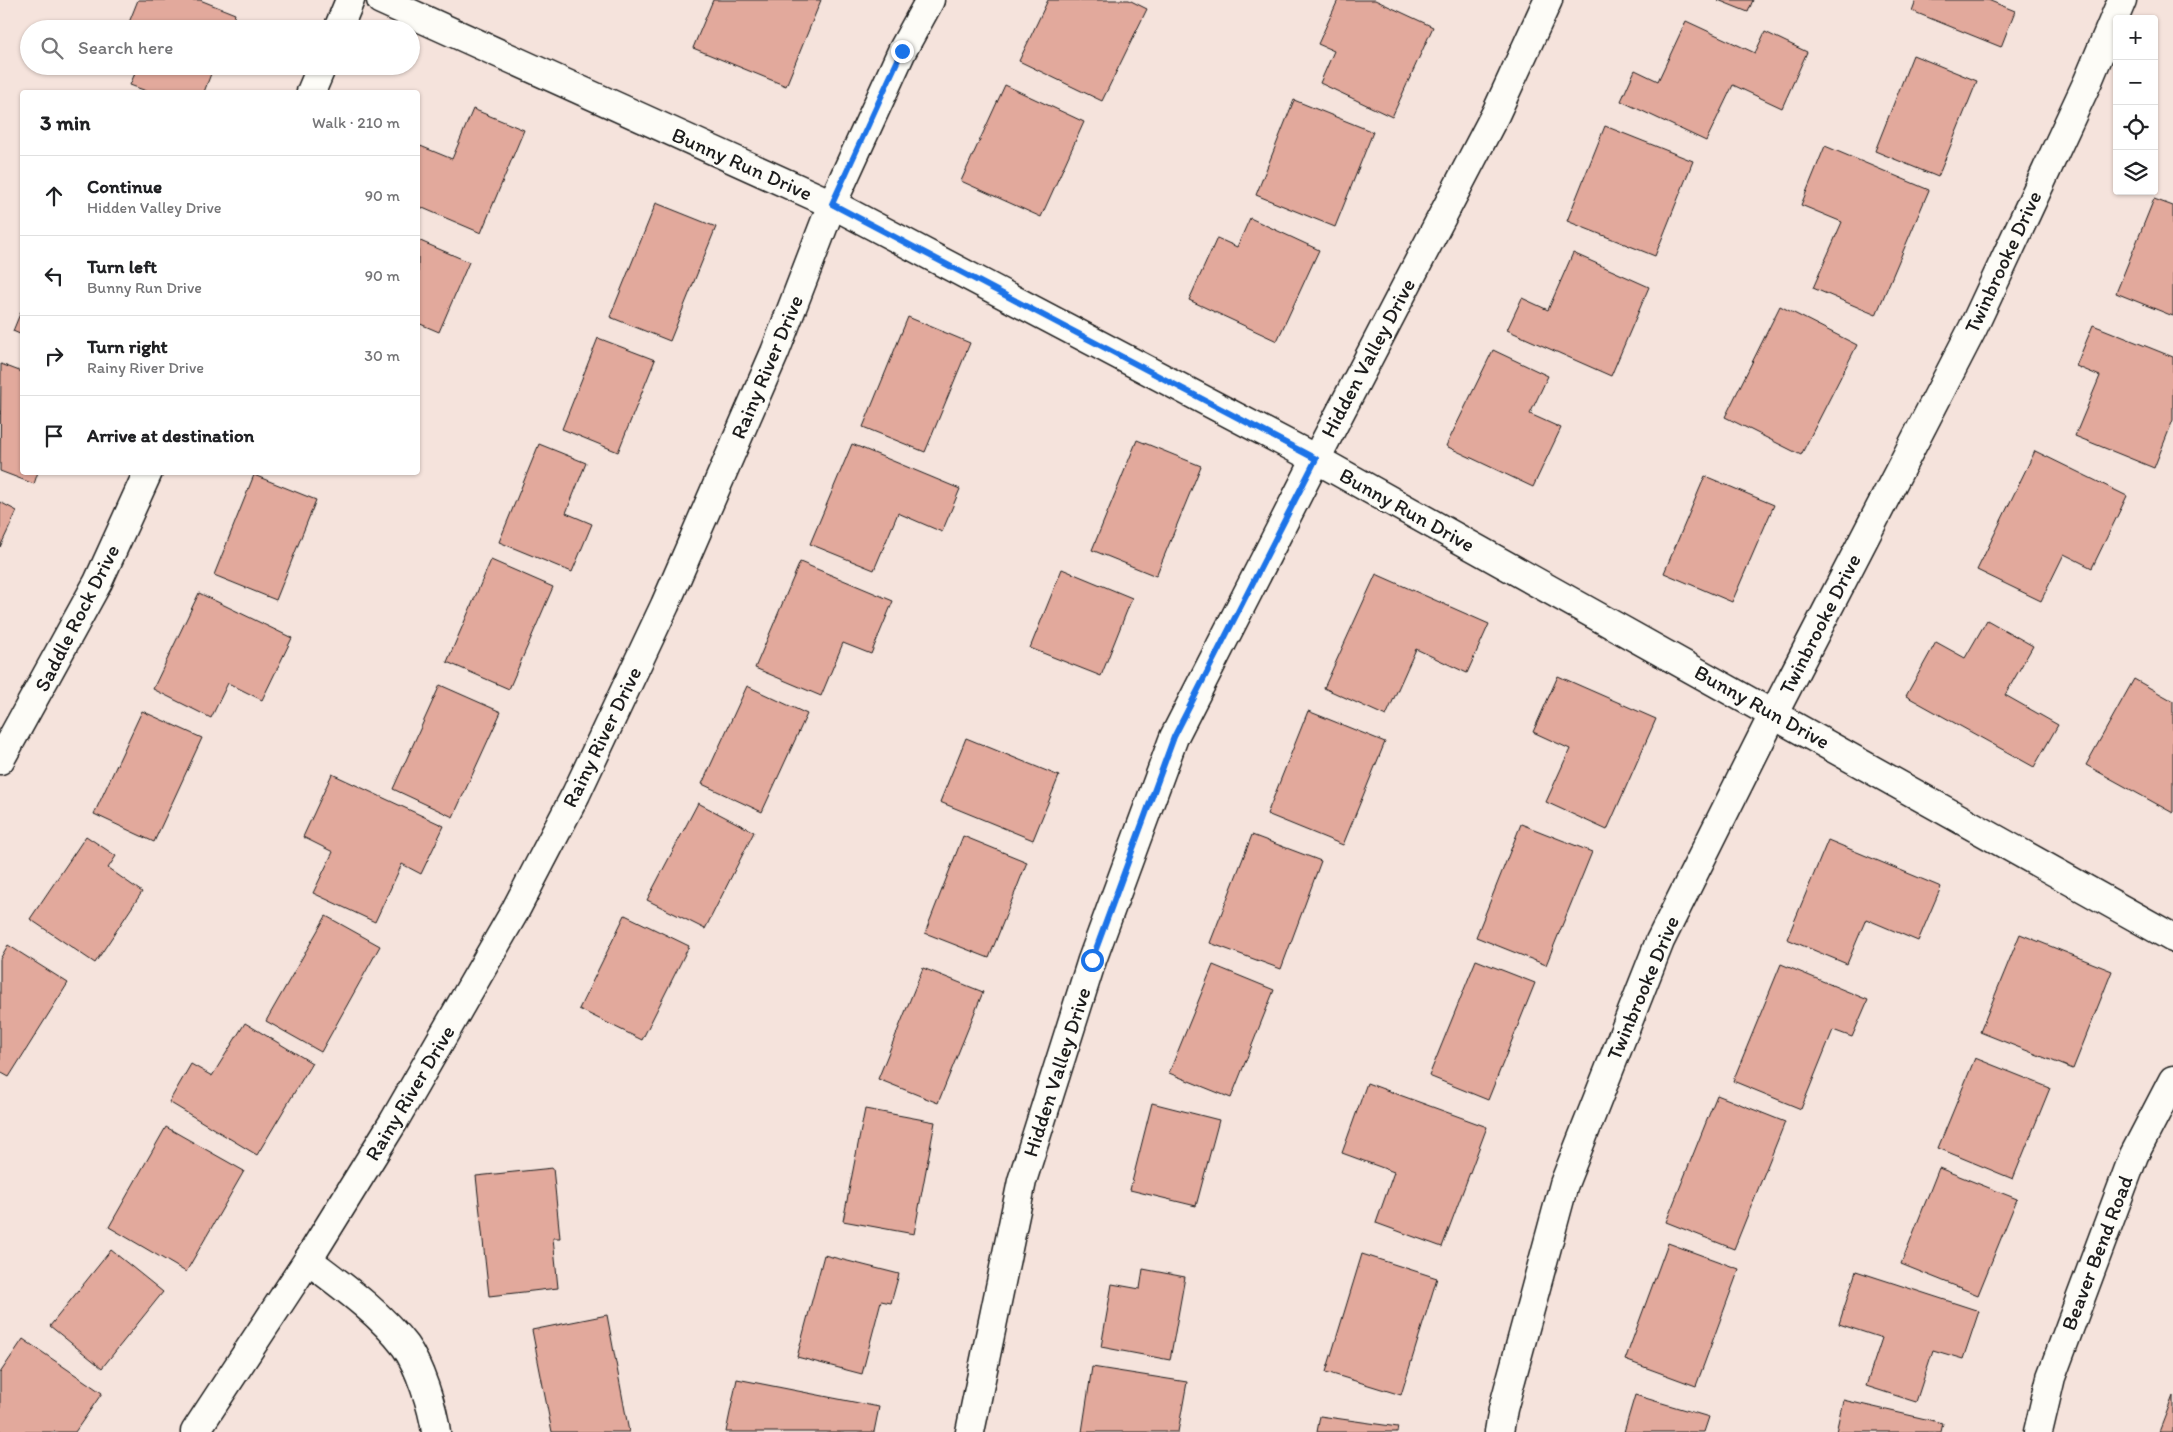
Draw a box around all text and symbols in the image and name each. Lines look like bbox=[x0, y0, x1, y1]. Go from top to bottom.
map controls bbox=[2113, 15, 2158, 195]
button: + bbox=[2113, 15, 2158, 60]
search box bbox=[20, 20, 420, 75]
icon: search bbox=[38, 34, 66, 62]
text: Search here bbox=[78, 36, 173, 59]
route end bbox=[891, 40, 914, 63]
button: − bbox=[2113, 60, 2158, 105]
button: locate bbox=[2113, 105, 2158, 150]
text: 3 min bbox=[40, 110, 90, 135]
text: Walk · 210 m bbox=[312, 113, 400, 132]
street label: Bunny Run Drive bbox=[668, 121, 816, 206]
button: layers bbox=[2113, 150, 2158, 195]
text: Continue bbox=[87, 175, 162, 198]
icon: ahead bbox=[40, 182, 68, 210]
text: 90 m bbox=[365, 186, 400, 205]
street label: Twinbrooke Drive bbox=[1959, 187, 2046, 337]
text: Hidden Valley Drive bbox=[87, 198, 222, 217]
text: Turn left bbox=[87, 255, 157, 278]
icon: left bbox=[40, 262, 68, 290]
text: 90 m bbox=[365, 266, 400, 285]
street label: Hidden Valley Drive bbox=[1315, 274, 1420, 442]
text: Bunny Run Drive bbox=[87, 278, 202, 297]
street label: Rainy River Drive bbox=[725, 291, 808, 442]
text: Turn right bbox=[87, 335, 168, 358]
icon: right bbox=[40, 342, 68, 370]
text: 30 m bbox=[364, 346, 400, 365]
text: Rainy River Drive bbox=[87, 358, 204, 377]
icon: arrive bbox=[40, 422, 68, 450]
text: Arrive at destination bbox=[87, 424, 254, 447]
street label: Bunny Run Drive bbox=[1335, 462, 1479, 557]
street label: Saddle Rock Drive bbox=[29, 540, 124, 695]
street label: Twinbrooke Drive bbox=[1773, 549, 1866, 698]
street label: Bunny Run Drive bbox=[1690, 659, 1834, 754]
street label: Rainy River Drive bbox=[557, 662, 646, 811]
street label: Twinbrooke Drive bbox=[1601, 912, 1684, 1064]
route start bbox=[1081, 949, 1104, 972]
street label: Hidden Valley Drive bbox=[1017, 984, 1096, 1160]
street label: Rainy River Drive bbox=[359, 1020, 460, 1165]
street label: Beaver Bend Road bbox=[2055, 1172, 2138, 1334]

